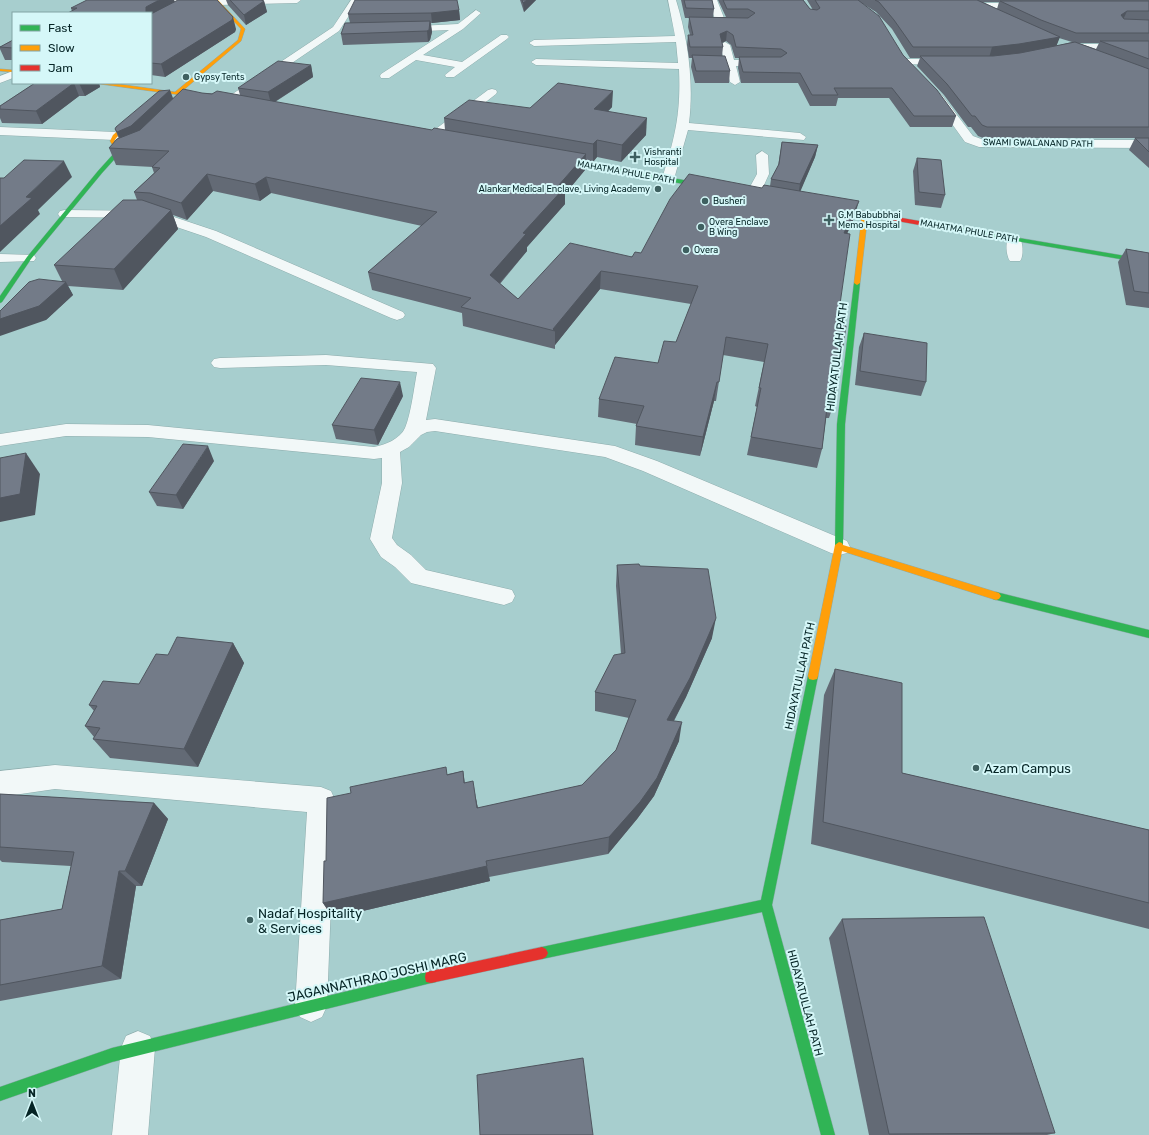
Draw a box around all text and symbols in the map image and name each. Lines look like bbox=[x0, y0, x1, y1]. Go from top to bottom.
legend bbox=[12, 12, 152, 84]
text: Fast bbox=[48, 21, 72, 35]
text: Slow bbox=[48, 41, 75, 55]
text: Jam bbox=[48, 61, 73, 75]
marker: Gypsy Tents bbox=[181, 72, 191, 82]
place label: Gypsy Tents bbox=[194, 72, 245, 82]
street label: SWAMI GWALANAND PATH bbox=[983, 137, 1093, 149]
place label: Vishranti Hospital bbox=[644, 147, 682, 167]
marker: Vishranti Hospital bbox=[629, 151, 641, 163]
street label: MAHATMA PHULE PATH bbox=[576, 158, 676, 186]
place label: Alankar Medical Enclave, Living Academy bbox=[479, 184, 650, 194]
marker: Alankar Medical Enclave, Living Academy bbox=[653, 184, 663, 194]
marker: Busheri bbox=[700, 196, 710, 206]
place label: Busheri bbox=[713, 196, 745, 206]
place label: G.M Babubbhai Memo Hospital bbox=[838, 210, 901, 230]
marker: G.M Babubbhai Memo Hospital bbox=[823, 214, 835, 226]
place label: Overa Enclave B Wing bbox=[709, 217, 768, 237]
street label: MAHATMA PHULE PATH bbox=[919, 217, 1019, 245]
marker: Overa Enclave B Wing bbox=[696, 222, 706, 232]
marker: Overa bbox=[681, 245, 691, 255]
place label: Overa bbox=[694, 245, 718, 255]
street label: HIDAYATULLAH PATH bbox=[824, 302, 850, 412]
street label: HIDAYATULLAH PATH bbox=[782, 621, 818, 731]
place label: Azam Campus bbox=[984, 761, 1071, 776]
marker: Azam Campus bbox=[971, 763, 981, 773]
place label: Nadaf Hospitality & Services bbox=[258, 906, 362, 936]
marker: Nadaf Hospitality & Services bbox=[245, 915, 255, 925]
street label: HIDAYATULLAH PATH bbox=[785, 948, 825, 1058]
street label: JAGANNATHRAO JOSHI MARG bbox=[286, 949, 468, 1005]
north arrow bbox=[12, 1083, 52, 1123]
text: N bbox=[28, 1087, 36, 1100]

